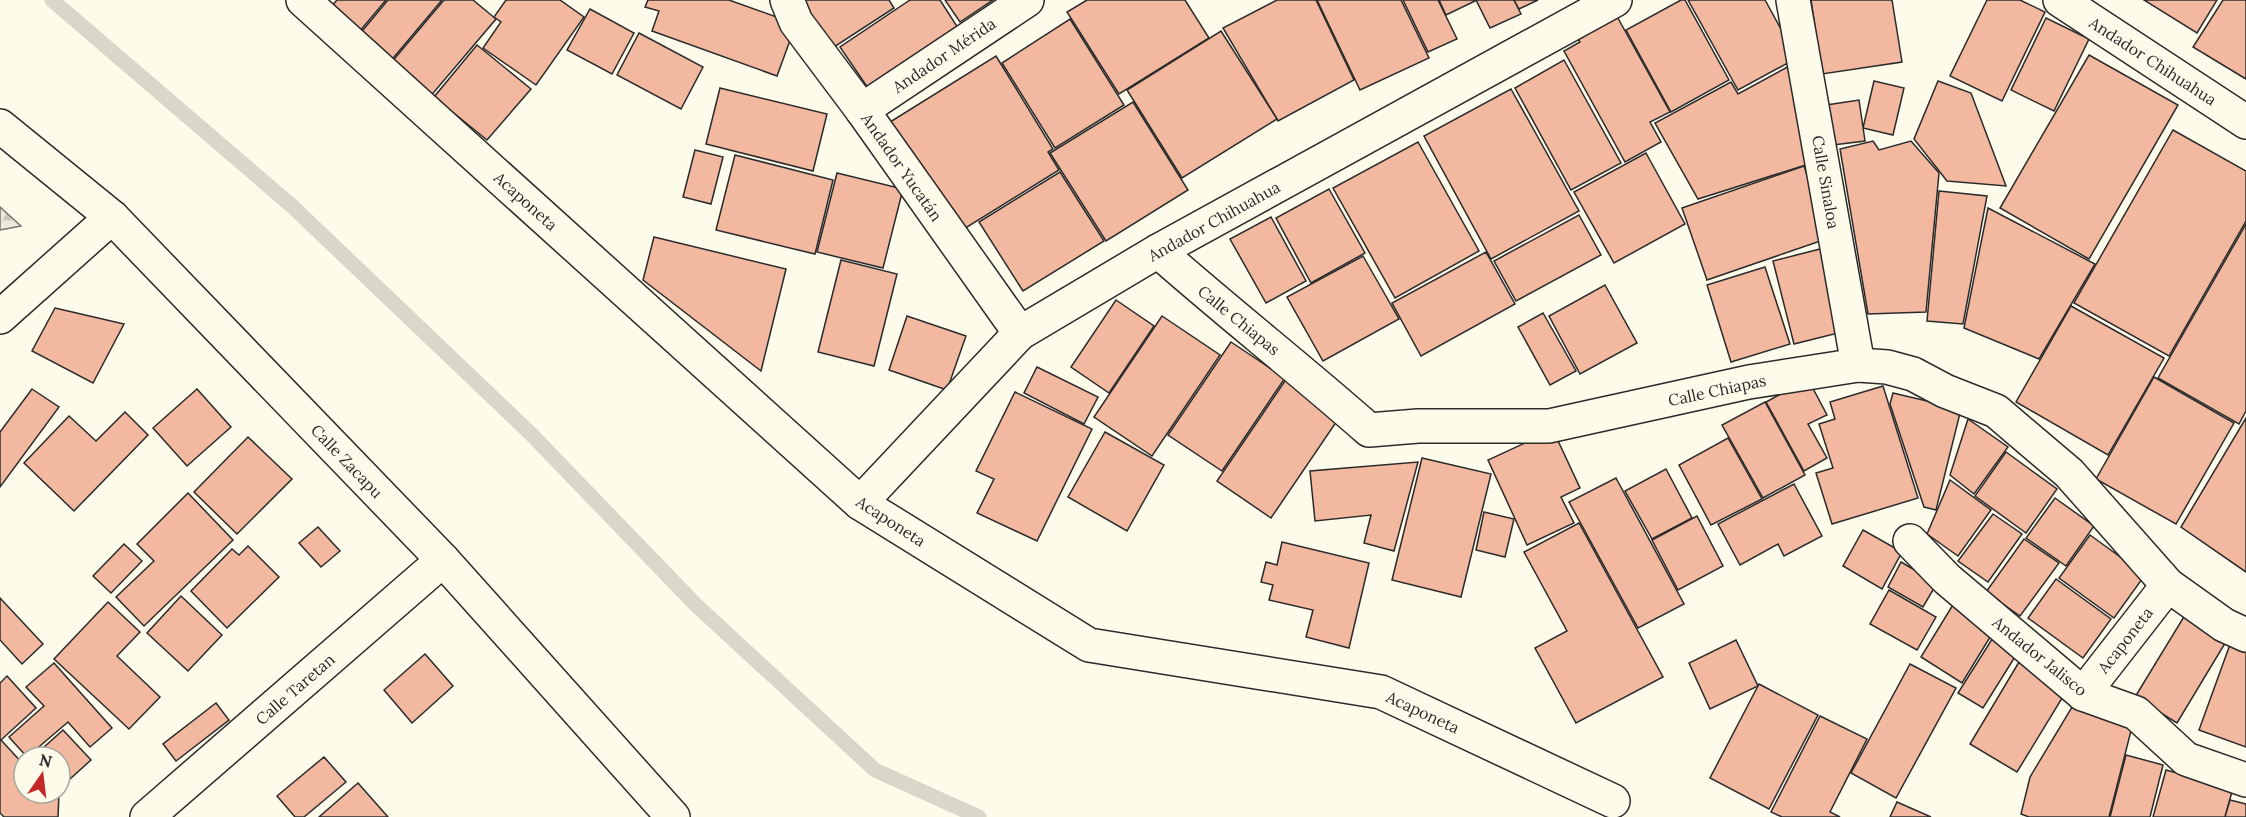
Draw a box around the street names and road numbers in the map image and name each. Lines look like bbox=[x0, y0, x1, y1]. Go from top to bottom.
street label: Andador Chihuahua bbox=[2085, 12, 2220, 110]
street label: Andador Mérida bbox=[888, 13, 999, 97]
street label: Andador Yucatán bbox=[857, 108, 947, 225]
street label: Calle Sinaloa bbox=[1808, 134, 1844, 230]
street label: Acaponeta bbox=[489, 167, 562, 235]
street label: Andador Chihuahua bbox=[1144, 176, 1283, 266]
street label: Calle Chiapas bbox=[1194, 281, 1284, 359]
street label: Calle Chiapas bbox=[1666, 370, 1768, 410]
street label: Calle Zacapu bbox=[307, 420, 387, 502]
street label: Acaponeta bbox=[852, 491, 929, 551]
street label: Acaponeta bbox=[2092, 603, 2157, 678]
street label: Andador Jalisco bbox=[1988, 611, 2091, 700]
street label: Calle Taretan bbox=[251, 649, 339, 729]
street label: Acaponeta bbox=[1382, 686, 1463, 738]

